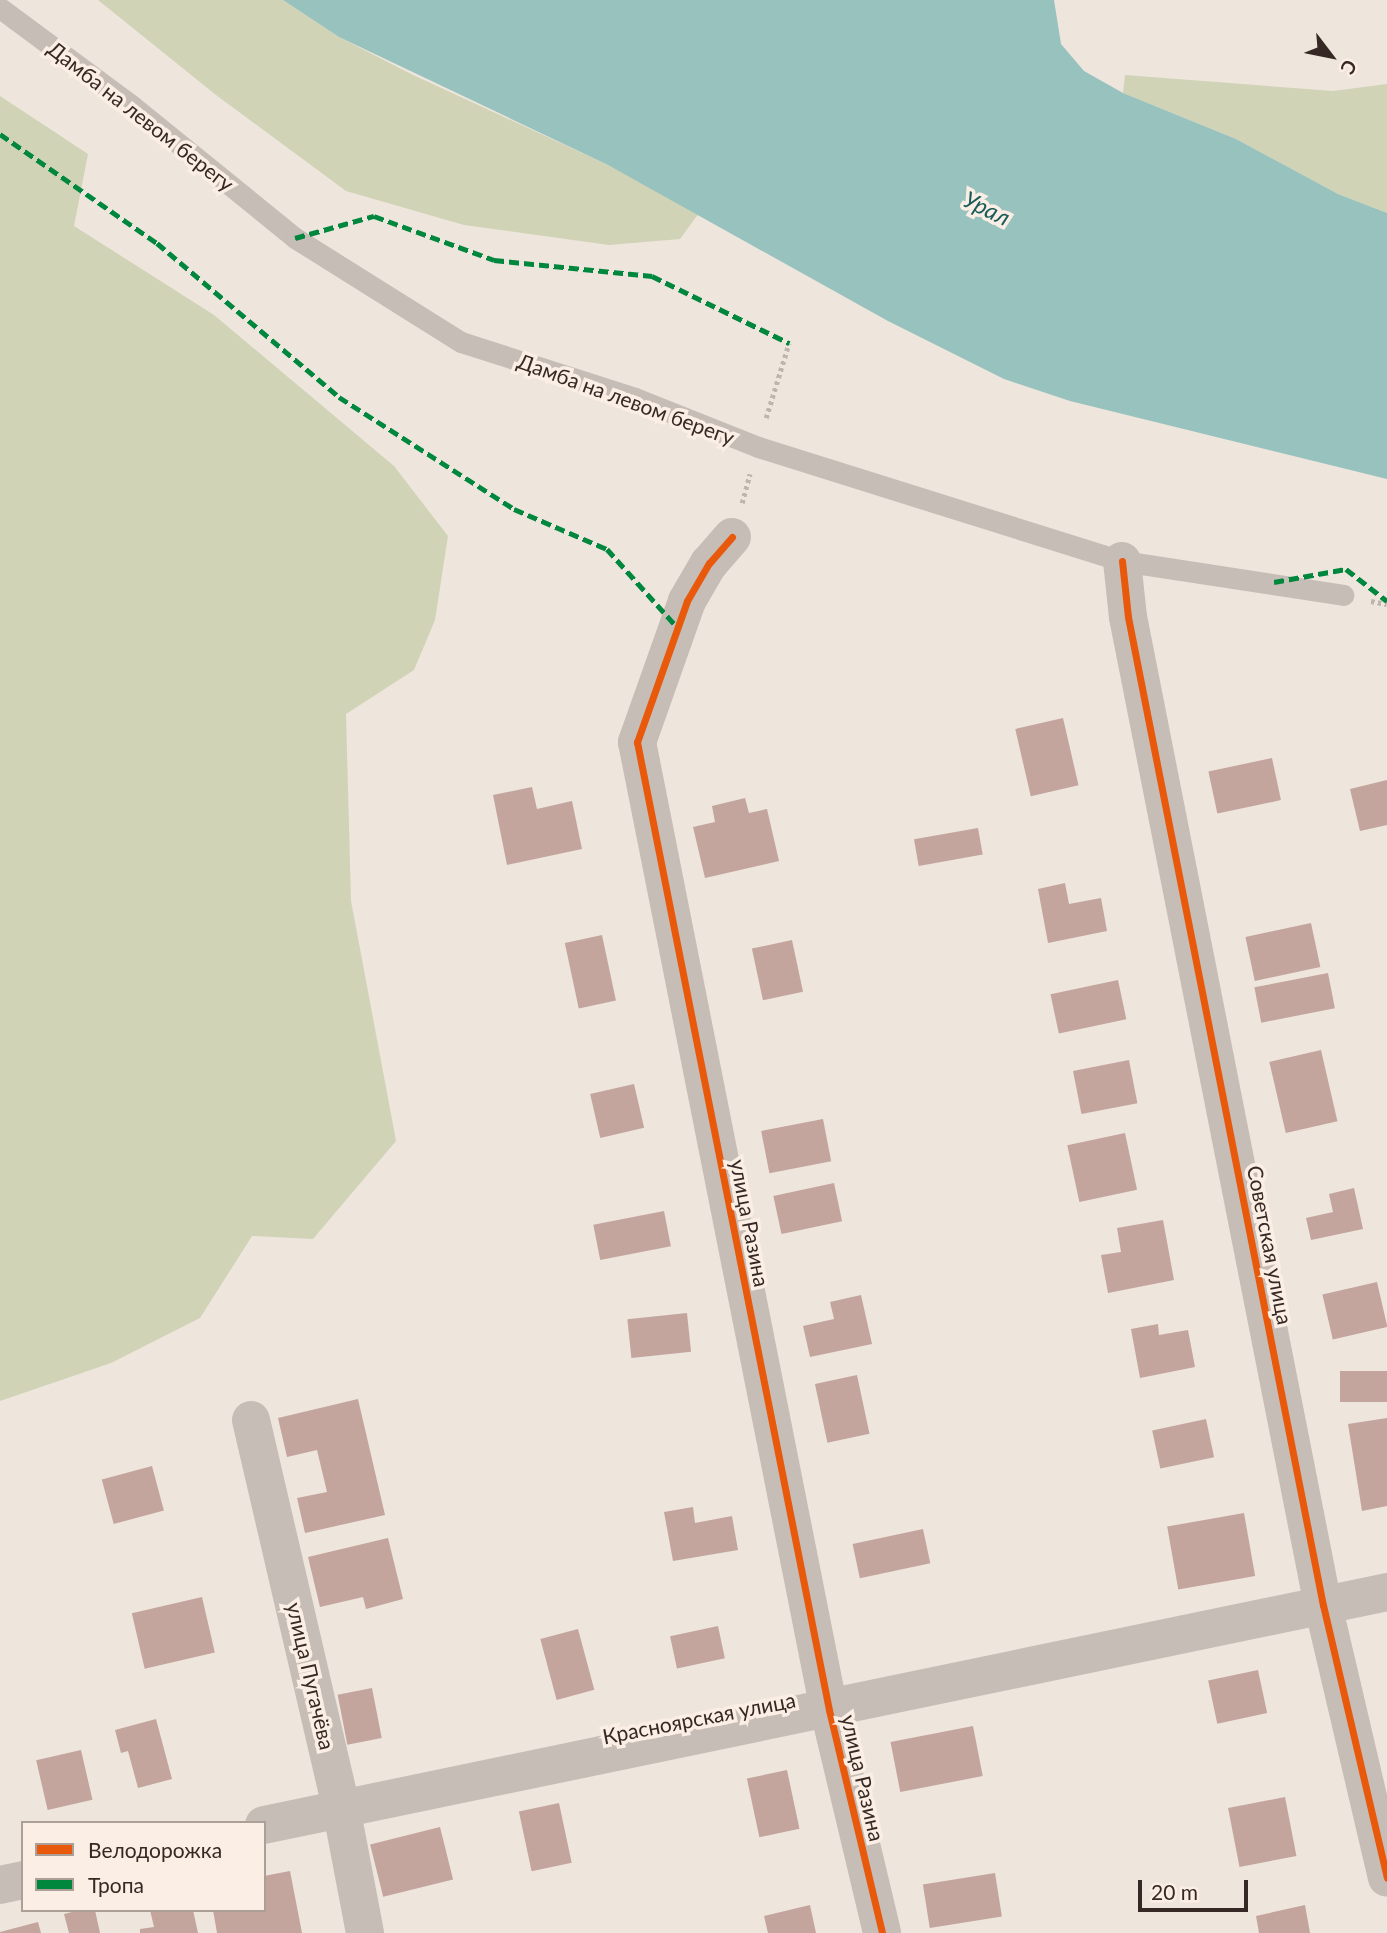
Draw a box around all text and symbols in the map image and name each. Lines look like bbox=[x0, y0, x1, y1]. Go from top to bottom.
north arrow bbox=[1296, 21, 1366, 91]
street label: Дамба на левом берегу bbox=[43, 36, 239, 196]
text: С bbox=[1336, 56, 1362, 79]
water label: Урал bbox=[959, 185, 1015, 231]
street label: Дамба на левом берегу bbox=[514, 348, 738, 450]
street label: улица Разина bbox=[725, 1157, 775, 1289]
street label: Советская улица bbox=[1242, 1163, 1298, 1327]
street label: улица Пугачёва bbox=[282, 1600, 340, 1752]
street label: Красноярская улица bbox=[600, 1687, 798, 1749]
street label: улица Разина bbox=[836, 1712, 890, 1844]
legend bbox=[21, 1821, 266, 1912]
text: Велодорожка bbox=[88, 1837, 222, 1862]
scale bar bbox=[1142, 1867, 1252, 1911]
text: Тропа bbox=[88, 1872, 144, 1897]
text: 20 m bbox=[1151, 1879, 1198, 1904]

